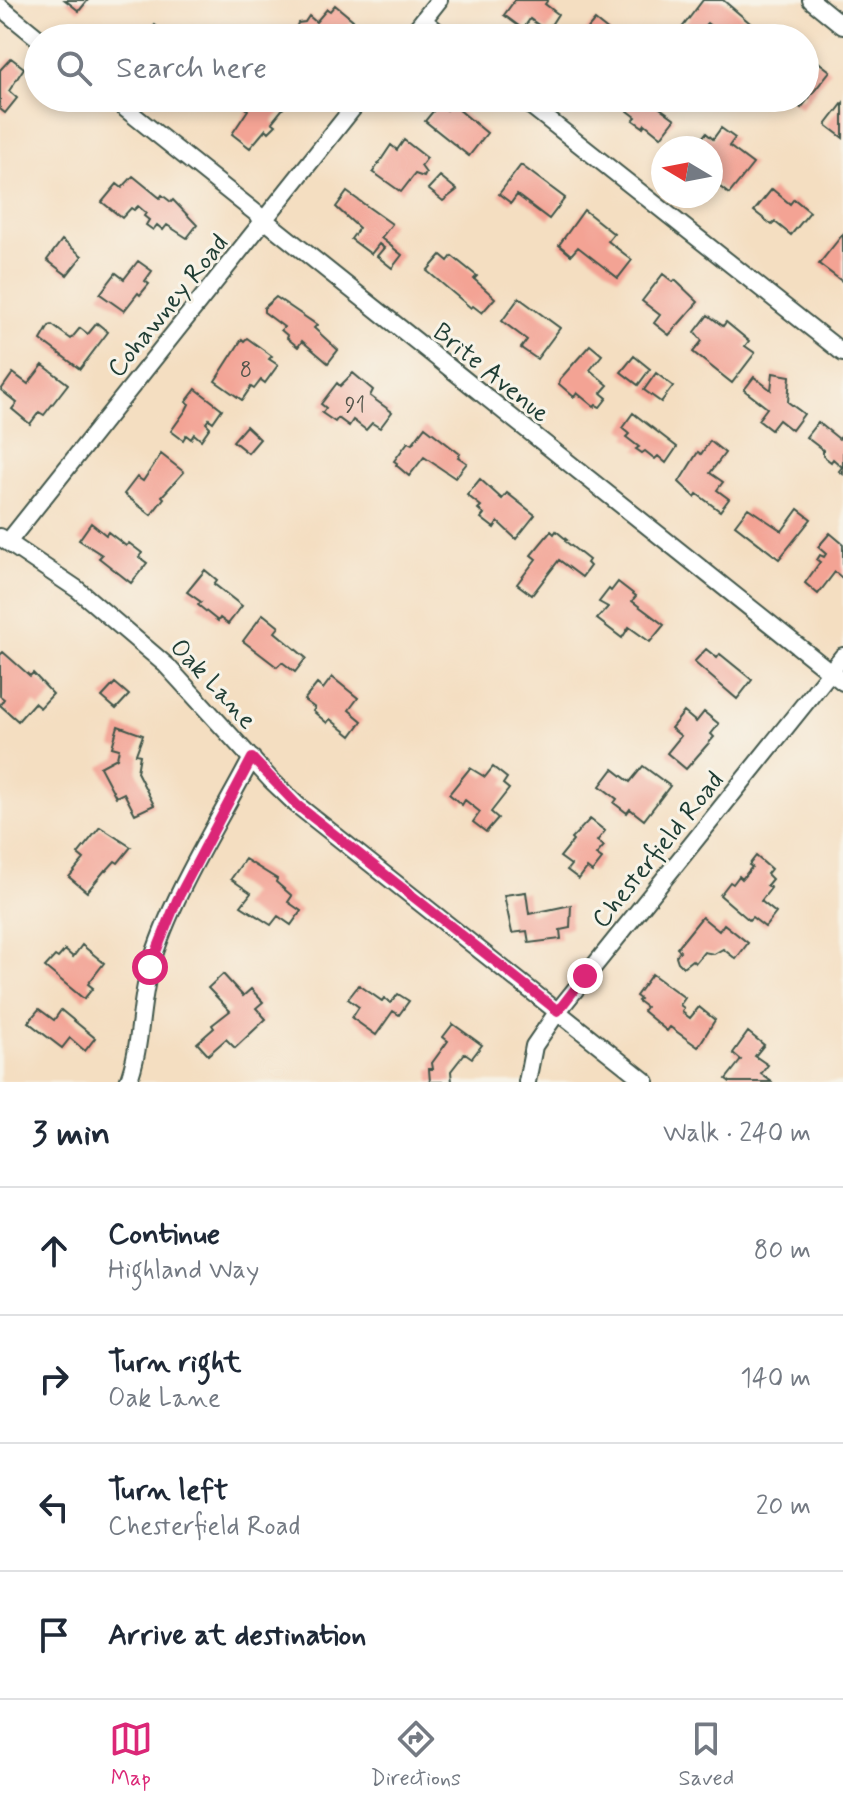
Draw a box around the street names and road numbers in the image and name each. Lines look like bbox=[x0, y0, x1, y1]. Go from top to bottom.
street label: Cohawney Road bbox=[100, 228, 237, 385]
street label: Brite Avenue bbox=[425, 316, 556, 431]
street label: Oak Lane bbox=[162, 632, 263, 737]
street label: Chesterfield Road bbox=[585, 765, 732, 936]

